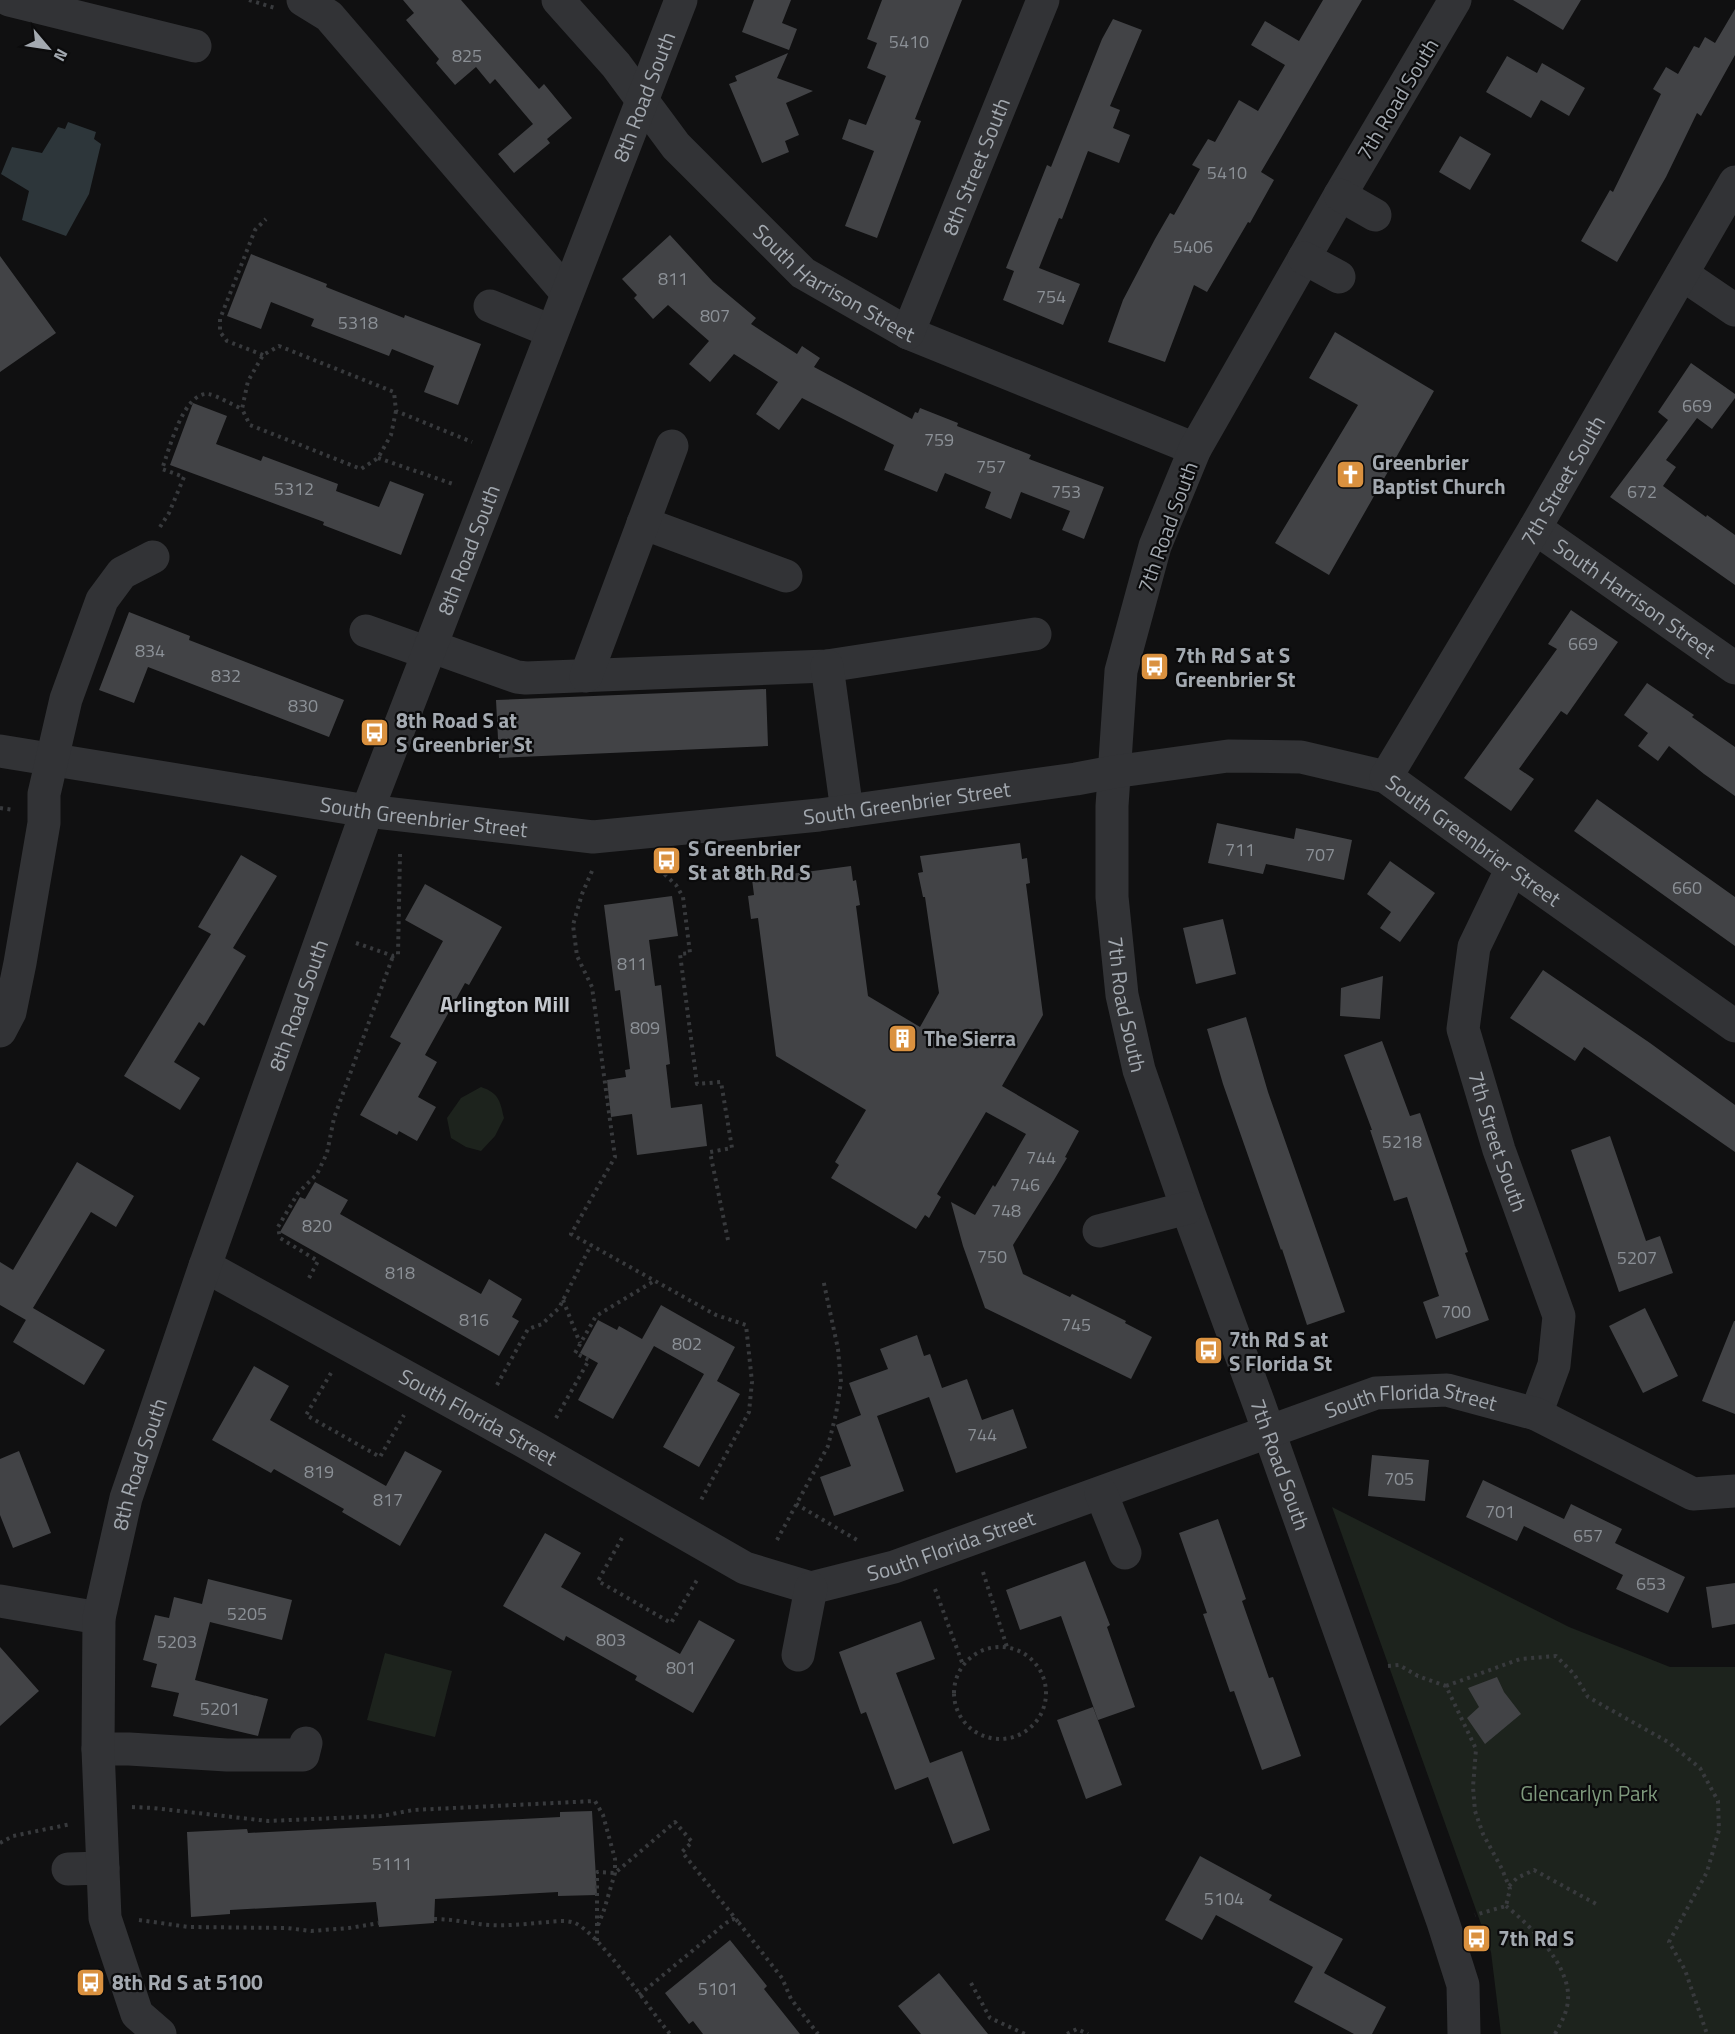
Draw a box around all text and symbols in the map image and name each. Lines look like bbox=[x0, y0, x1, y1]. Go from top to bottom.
north arrow bbox=[18, 18, 78, 78]
street label: 8th Road South bbox=[604, 27, 683, 166]
house number: 5410 bbox=[889, 28, 929, 55]
street label: 7th Road South bbox=[1348, 32, 1446, 166]
house number: 825 bbox=[452, 42, 482, 69]
text: N bbox=[48, 45, 74, 66]
street label: 8th Street South bbox=[933, 92, 1018, 240]
house number: 5410 bbox=[1207, 159, 1247, 186]
street label: South Harrison Street bbox=[746, 216, 921, 350]
house number: 5406 bbox=[1173, 233, 1213, 260]
house number: 811 bbox=[658, 265, 688, 292]
house number: 754 bbox=[1036, 283, 1066, 310]
house number: 807 bbox=[700, 302, 730, 329]
house number: 5318 bbox=[338, 309, 378, 336]
house number: 669 bbox=[1682, 392, 1712, 419]
street label: 7th Street South bbox=[1512, 409, 1613, 552]
house number: 759 bbox=[924, 426, 954, 453]
place label: Greenbrier Baptist Church bbox=[1372, 446, 1506, 502]
house number: 757 bbox=[976, 453, 1006, 480]
street label: 7th Road South bbox=[1128, 457, 1206, 597]
church icon: Greenbrier Baptist Church bbox=[1335, 458, 1367, 490]
house number: 5312 bbox=[274, 475, 314, 502]
house number: 753 bbox=[1051, 478, 1081, 505]
house number: 672 bbox=[1627, 478, 1657, 505]
street label: 8th Road South bbox=[428, 480, 508, 620]
street label: South Harrison Street bbox=[1547, 530, 1723, 666]
house number: 669 bbox=[1568, 630, 1598, 657]
house number: 834 bbox=[135, 637, 165, 664]
place label: 7th Rd S at S Greenbrier St bbox=[1175, 639, 1296, 695]
bus stop icon: 7th Rd S at S Greenbrier St bbox=[1138, 651, 1170, 683]
house number: 832 bbox=[211, 662, 241, 689]
house number: 830 bbox=[288, 692, 318, 719]
place label: 8th Road S at S Greenbrier St bbox=[396, 704, 533, 760]
bus stop icon: 8th Road S at S Greenbrier St bbox=[359, 716, 391, 748]
street label: South Greenbrier Street bbox=[1379, 766, 1568, 914]
street label: South Greenbrier Street bbox=[802, 772, 1013, 832]
street label: South Greenbrier Street bbox=[318, 788, 530, 845]
place label: S Greenbrier St at 8th Rd S bbox=[688, 832, 811, 888]
house number: 711 bbox=[1225, 836, 1255, 863]
house number: 707 bbox=[1305, 841, 1335, 868]
bus stop icon: S Greenbrier St at 8th Rd S bbox=[651, 844, 683, 876]
house number: 660 bbox=[1672, 874, 1702, 901]
street label: 8th Road South bbox=[260, 935, 336, 1075]
street label: 7th Road South bbox=[1100, 935, 1155, 1075]
house number: 811 bbox=[617, 950, 647, 977]
district label: Arlington Mill bbox=[440, 987, 570, 1021]
house number: 809 bbox=[630, 1014, 660, 1041]
building icon: The Sierra bbox=[887, 1022, 919, 1054]
place label: The Sierra bbox=[924, 1022, 1016, 1054]
street label: 7th Street South bbox=[1460, 1067, 1536, 1216]
house number: 5218 bbox=[1382, 1128, 1422, 1155]
house number: 744 bbox=[1026, 1144, 1056, 1171]
house number: 746 bbox=[1010, 1171, 1040, 1198]
house number: 748 bbox=[991, 1197, 1021, 1224]
house number: 820 bbox=[302, 1212, 332, 1239]
house number: 750 bbox=[977, 1243, 1007, 1270]
house number: 5207 bbox=[1617, 1244, 1657, 1271]
house number: 818 bbox=[385, 1259, 415, 1286]
house number: 700 bbox=[1441, 1298, 1471, 1325]
house number: 816 bbox=[459, 1306, 489, 1333]
house number: 745 bbox=[1061, 1311, 1091, 1338]
place label: 7th Rd S at S Florida St bbox=[1229, 1323, 1332, 1379]
house number: 802 bbox=[672, 1330, 702, 1357]
bus stop icon: 7th Rd S at S Florida St bbox=[1192, 1335, 1224, 1367]
street label: South Florida Street bbox=[393, 1360, 564, 1474]
street label: South Florida Street bbox=[1320, 1374, 1501, 1426]
street label: 8th Road South bbox=[103, 1394, 175, 1533]
street label: 7th Road South bbox=[1242, 1394, 1319, 1534]
house number: 744 bbox=[967, 1421, 997, 1448]
house number: 819 bbox=[304, 1458, 334, 1485]
house number: 705 bbox=[1384, 1465, 1414, 1492]
house number: 817 bbox=[373, 1486, 403, 1513]
house number: 701 bbox=[1485, 1498, 1515, 1525]
street label: South Florida Street bbox=[863, 1501, 1040, 1589]
house number: 657 bbox=[1573, 1522, 1603, 1549]
house number: 653 bbox=[1636, 1570, 1666, 1597]
house number: 5205 bbox=[227, 1600, 267, 1627]
house number: 803 bbox=[596, 1626, 626, 1653]
house number: 5203 bbox=[157, 1628, 197, 1655]
house number: 801 bbox=[666, 1654, 696, 1681]
house number: 5201 bbox=[200, 1695, 240, 1722]
park label: Glencarlyn Park bbox=[1520, 1777, 1658, 1809]
house number: 5111 bbox=[372, 1850, 412, 1877]
house number: 5104 bbox=[1204, 1885, 1244, 1912]
bus stop icon: 7th Rd S bbox=[1461, 1922, 1493, 1954]
place label: 7th Rd S bbox=[1498, 1922, 1574, 1954]
bus stop icon: 8th Rd S at 5100 bbox=[75, 1966, 107, 1998]
place label: 8th Rd S at 5100 bbox=[112, 1966, 263, 1998]
house number: 5101 bbox=[698, 1975, 738, 2002]

